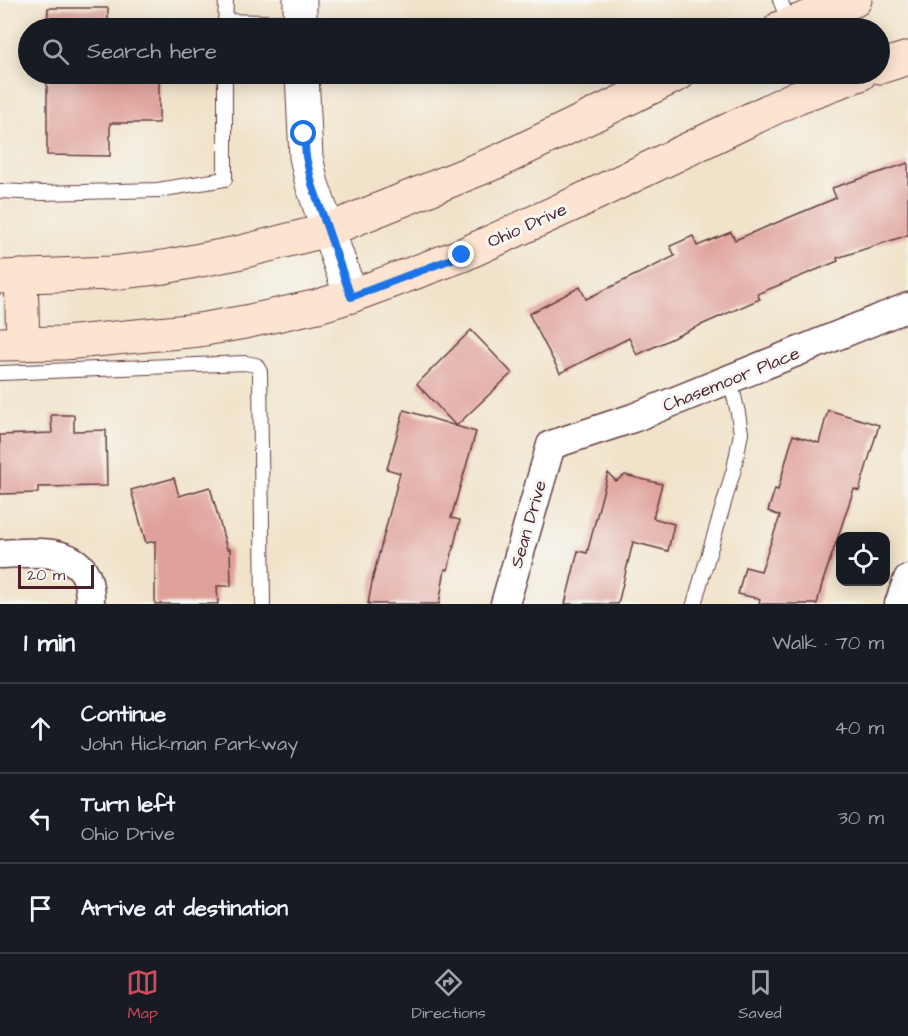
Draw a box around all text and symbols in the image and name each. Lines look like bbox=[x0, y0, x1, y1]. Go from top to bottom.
search box bbox=[18, 18, 890, 84]
icon: search bbox=[39, 35, 72, 68]
text: Search here bbox=[87, 36, 217, 67]
route start bbox=[290, 120, 316, 146]
street label: Ohio Drive bbox=[484, 197, 571, 254]
route end bbox=[448, 241, 474, 267]
street label: Chasemoor Place bbox=[659, 341, 804, 418]
street label: Sean Drive bbox=[504, 477, 553, 571]
map controls bbox=[836, 532, 890, 586]
button: locate bbox=[836, 532, 890, 586]
scale bar bbox=[18, 562, 94, 590]
text: 20 m bbox=[27, 564, 65, 586]
text: 1 min bbox=[24, 625, 75, 661]
text: Walk · 70 m bbox=[772, 629, 884, 657]
text: Continue bbox=[81, 699, 166, 730]
icon: ahead bbox=[24, 712, 57, 745]
text: 40 m bbox=[834, 714, 884, 742]
text: John Hickman Parkway bbox=[81, 730, 298, 758]
text: Turn left bbox=[81, 789, 175, 820]
icon: left bbox=[24, 802, 57, 835]
text: 30 m bbox=[838, 804, 884, 832]
text: Ohio Drive bbox=[81, 820, 175, 848]
icon: arrive bbox=[24, 892, 57, 925]
text: Arrive at destination bbox=[81, 893, 288, 924]
tab: Map bbox=[126, 966, 159, 1024]
tab: Directions bbox=[412, 966, 486, 1024]
tab: Saved bbox=[738, 966, 782, 1024]

